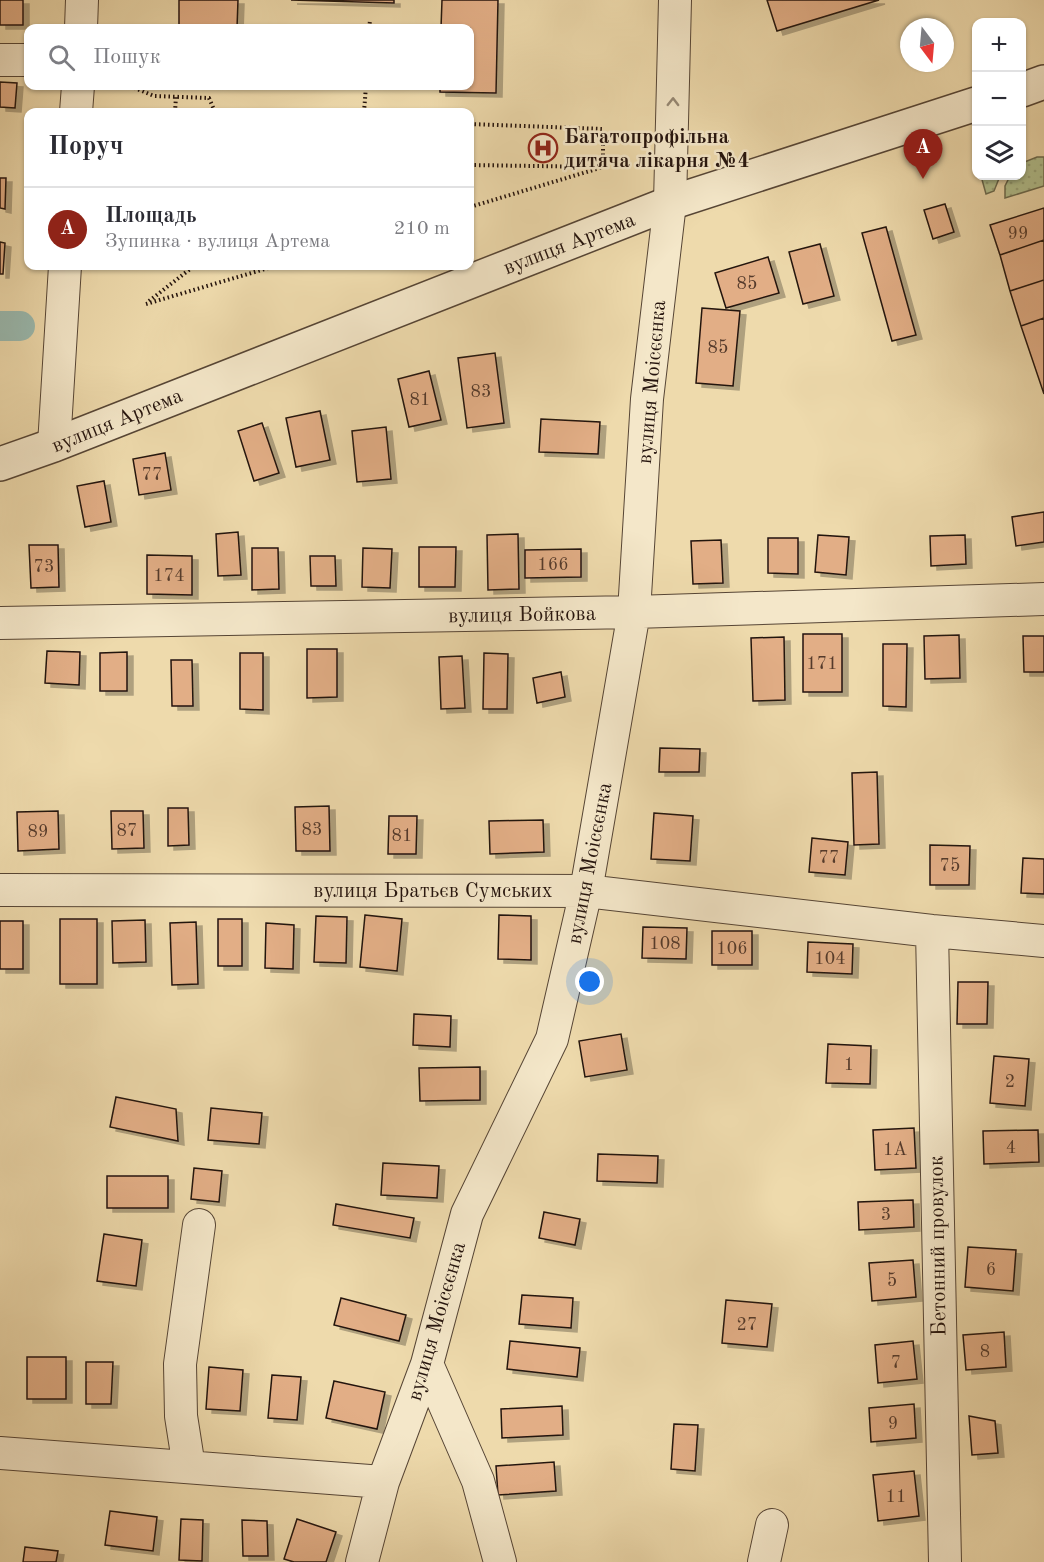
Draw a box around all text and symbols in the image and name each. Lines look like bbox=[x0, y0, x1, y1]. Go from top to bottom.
north arrow bbox=[900, 18, 954, 72]
map controls bbox=[972, 18, 1026, 180]
button: + bbox=[972, 18, 1026, 72]
search box bbox=[24, 24, 474, 90]
icon: search bbox=[45, 41, 78, 74]
text: Пошук bbox=[93, 46, 161, 68]
button: − bbox=[972, 72, 1026, 126]
one-way arrow bbox=[666, 98, 679, 107]
button: layers bbox=[972, 126, 1026, 180]
place label: Багатопрофільна дитяча лікарня №4 bbox=[564, 127, 750, 172]
pin: A bbox=[904, 130, 942, 179]
hospital icon: Багатопрофільна дитяча лікарня №4 bbox=[527, 132, 559, 164]
text: Поруч bbox=[48, 134, 124, 160]
text: Площадь bbox=[105, 205, 197, 227]
street label: вулиця Артема bbox=[501, 210, 638, 279]
text: A bbox=[60, 219, 75, 239]
text: 210 m bbox=[394, 219, 450, 239]
house number: 99 bbox=[1008, 225, 1028, 243]
text: Зупинка · вулиця Артема bbox=[105, 232, 330, 252]
house number: 85 bbox=[737, 275, 757, 293]
street label: вулиця Моісєєнка bbox=[635, 299, 670, 465]
house number: 85 bbox=[708, 339, 728, 357]
house number: 83 bbox=[471, 383, 491, 401]
street label: вулиця Артема bbox=[49, 386, 186, 457]
house number: 81 bbox=[410, 391, 430, 409]
house number: 77 bbox=[142, 466, 162, 484]
house number: 166 bbox=[537, 556, 569, 574]
house number: 73 bbox=[34, 558, 54, 576]
house number: 174 bbox=[153, 567, 185, 585]
street label: вулиця Войкова bbox=[448, 604, 596, 627]
house number: 171 bbox=[806, 655, 838, 673]
street label: вулиця Моісєєнка bbox=[564, 781, 616, 946]
house number: 83 bbox=[302, 821, 322, 839]
house number: 87 bbox=[117, 822, 137, 840]
house number: 89 bbox=[28, 823, 48, 841]
house number: 81 bbox=[392, 827, 412, 845]
house number: 77 bbox=[819, 849, 839, 867]
house number: 75 bbox=[940, 857, 960, 875]
street label: вулиця Братьєв Сумських bbox=[313, 881, 553, 902]
house number: 108 bbox=[649, 935, 681, 953]
house number: 106 bbox=[716, 940, 748, 958]
house number: 104 bbox=[814, 950, 846, 968]
your location bbox=[575, 967, 604, 996]
house number: 1 bbox=[844, 1056, 854, 1074]
house number: 2 bbox=[1005, 1073, 1015, 1091]
house number: 4 bbox=[1006, 1139, 1016, 1157]
house number: 1А bbox=[883, 1141, 907, 1159]
street label: Бетонний провулок bbox=[926, 1155, 951, 1337]
house number: 3 bbox=[881, 1206, 891, 1224]
street label: вулиця Моісєєнка bbox=[405, 1240, 470, 1403]
house number: 6 bbox=[986, 1261, 996, 1279]
house number: 5 bbox=[887, 1272, 897, 1290]
house number: 27 bbox=[737, 1316, 757, 1334]
house number: 8 bbox=[980, 1343, 990, 1361]
house number: 7 bbox=[891, 1354, 901, 1372]
house number: 9 bbox=[888, 1415, 898, 1433]
house number: 11 bbox=[886, 1488, 906, 1506]

